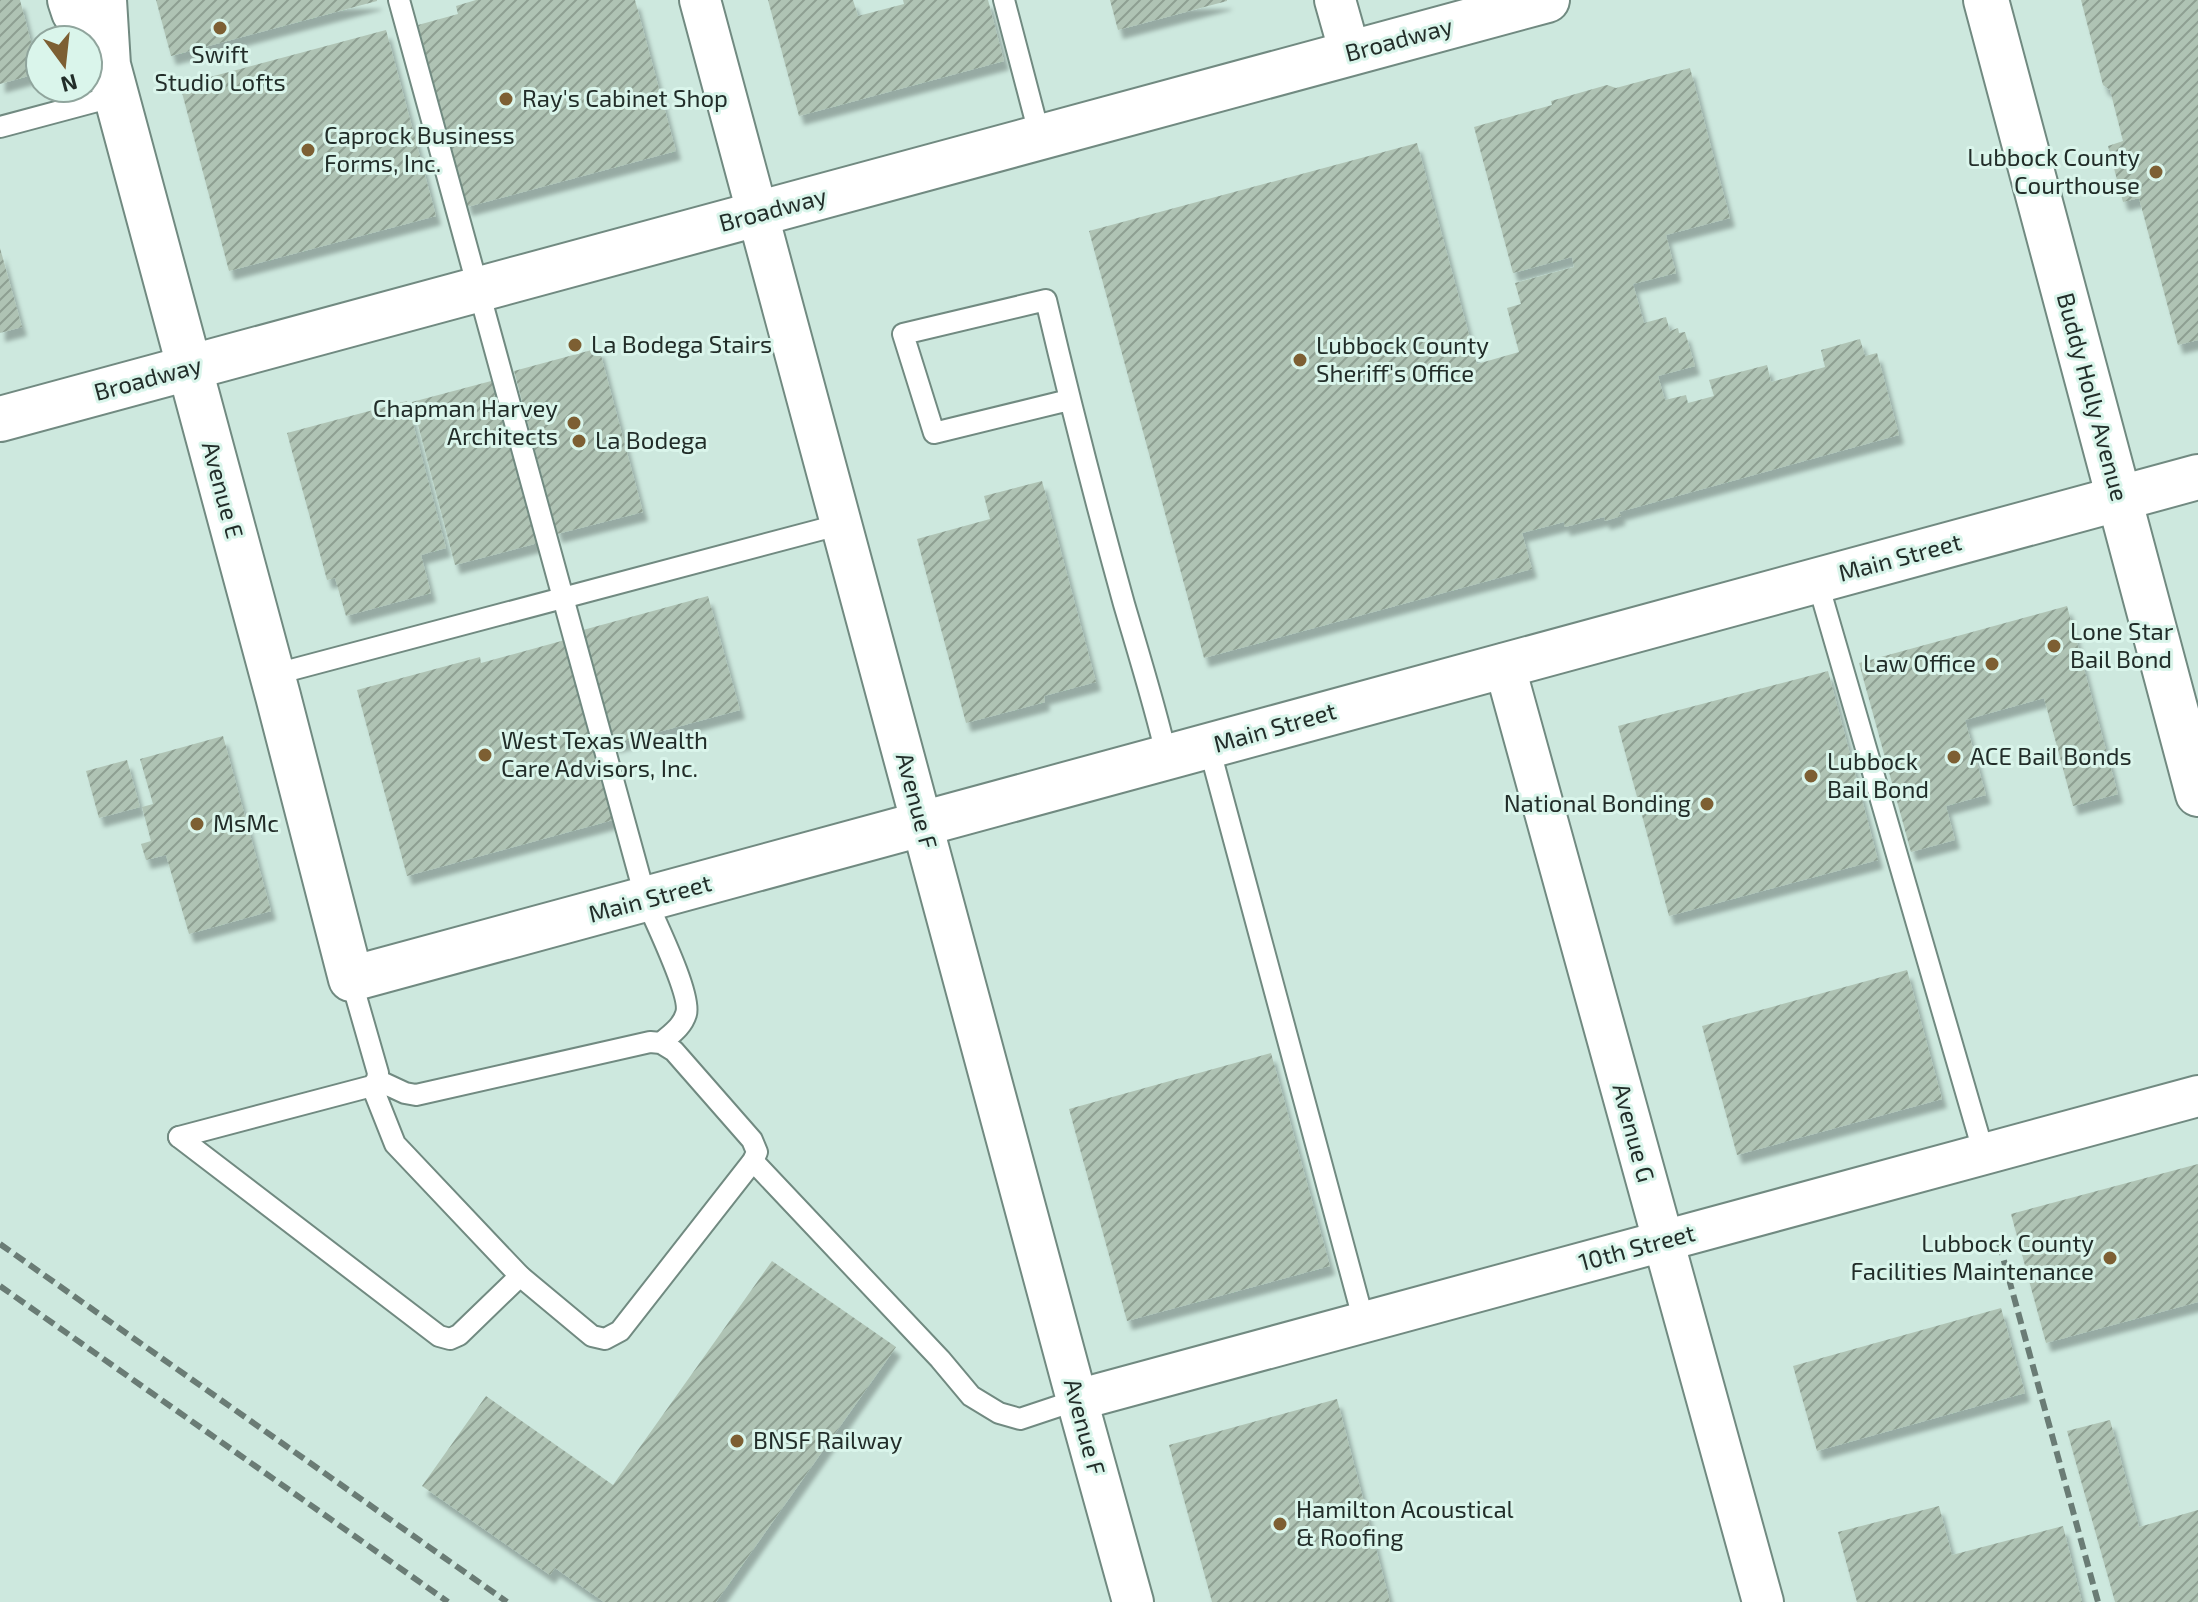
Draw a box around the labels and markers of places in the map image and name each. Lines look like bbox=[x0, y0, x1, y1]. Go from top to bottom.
marker: Swift Studio Lofts bbox=[211, 19, 229, 37]
place label: Swift Studio Lofts bbox=[154, 39, 286, 96]
place label: Ray's Cabinet Shop bbox=[522, 83, 728, 112]
marker: Ray's Cabinet Shop bbox=[497, 90, 515, 108]
place label: Caprock Business Forms, Inc. bbox=[324, 120, 515, 177]
marker: Caprock Business Forms, Inc. bbox=[299, 141, 317, 159]
place label: Lubbock County Courthouse bbox=[1967, 142, 2140, 199]
marker: Lubbock County Courthouse bbox=[2147, 163, 2165, 181]
place label: La Bodega Stairs bbox=[591, 329, 772, 358]
place label: Lubbock County Sheriff's Office bbox=[1316, 330, 1489, 387]
marker: La Bodega Stairs bbox=[566, 336, 584, 354]
marker: Lubbock County Sheriff's Office bbox=[1291, 351, 1309, 369]
place label: Chapman Harvey Architects bbox=[373, 393, 558, 450]
marker: Chapman Harvey Architects bbox=[565, 414, 583, 432]
place label: La Bodega bbox=[595, 425, 707, 454]
marker: La Bodega bbox=[570, 432, 588, 450]
place label: Lone Star Bail Bond bbox=[2070, 616, 2174, 673]
marker: Lone Star Bail Bond bbox=[2045, 637, 2063, 655]
place label: Law Office bbox=[1863, 648, 1976, 677]
marker: Law Office bbox=[1983, 655, 2001, 673]
place label: West Texas Wealth Care Advisors, Inc. bbox=[501, 725, 708, 782]
place label: ACE Bail Bonds bbox=[1970, 741, 2132, 770]
marker: West Texas Wealth Care Advisors, Inc. bbox=[476, 746, 494, 764]
place label: Lubbock Bail Bond bbox=[1827, 746, 1929, 803]
marker: ACE Bail Bonds bbox=[1945, 748, 1963, 766]
marker: Lubbock Bail Bond bbox=[1802, 767, 1820, 785]
place label: National Bonding bbox=[1504, 788, 1691, 817]
marker: National Bonding bbox=[1698, 795, 1716, 813]
place label: MsMc bbox=[213, 808, 279, 837]
marker: MsMc bbox=[188, 815, 206, 833]
place label: Lubbock County Facilities Maintenance bbox=[1850, 1228, 2094, 1285]
marker: Lubbock County Facilities Maintenance bbox=[2101, 1249, 2119, 1267]
place label: BNSF Railway bbox=[753, 1425, 903, 1454]
marker: BNSF Railway bbox=[728, 1432, 746, 1450]
place label: Hamilton Acoustical & Roofing bbox=[1296, 1494, 1514, 1551]
marker: Hamilton Acoustical & Roofing bbox=[1271, 1515, 1289, 1533]

